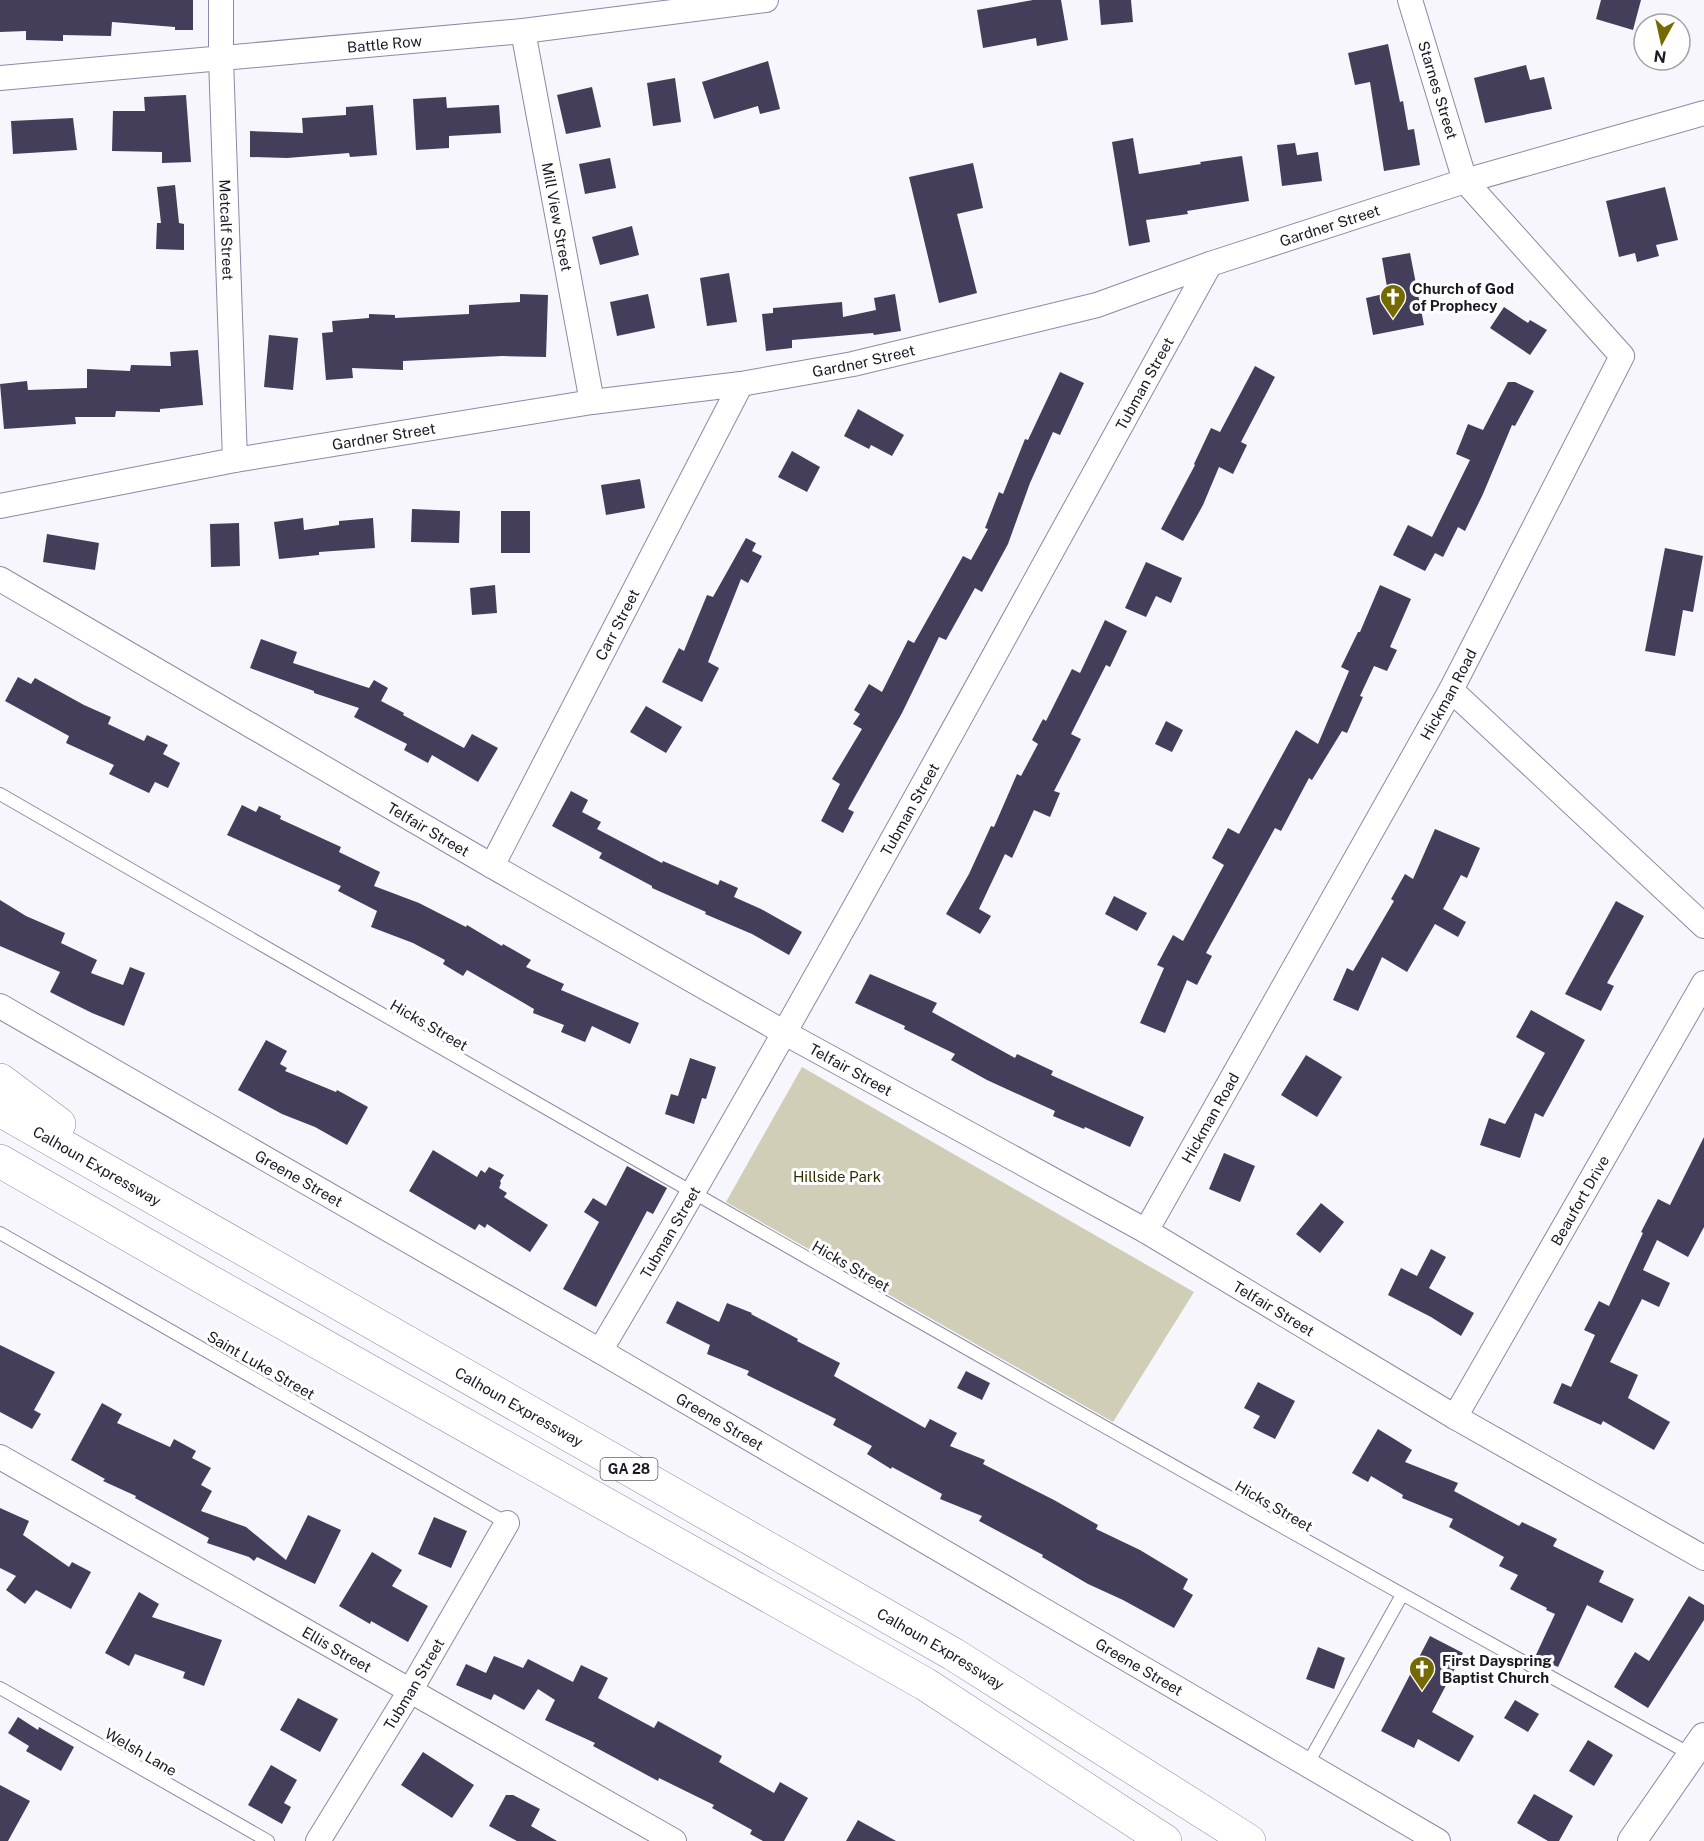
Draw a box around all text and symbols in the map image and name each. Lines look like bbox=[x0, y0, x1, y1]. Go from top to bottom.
north arrow bbox=[1632, 12, 1692, 72]
street label: Battle Row bbox=[346, 32, 423, 55]
street label: Starnes Street bbox=[1415, 39, 1461, 141]
text: N bbox=[1652, 46, 1668, 67]
street label: Mill View Street bbox=[539, 161, 576, 273]
street label: Metcalf Street bbox=[217, 179, 237, 281]
street label: Gardner Street bbox=[1277, 201, 1382, 249]
place label: Church of God of Prophecy bbox=[1412, 280, 1514, 314]
church icon: Church of God of Prophecy bbox=[1378, 282, 1408, 320]
street label: Tubman Street bbox=[1112, 334, 1176, 433]
street label: Gardner Street bbox=[811, 341, 917, 380]
street label: Gardner Street bbox=[331, 419, 437, 453]
street label: Carr Street bbox=[591, 586, 642, 663]
street label: Hickman Road bbox=[1416, 646, 1479, 742]
street label: Tubman Street bbox=[877, 760, 942, 858]
street label: Telfair Street bbox=[384, 798, 473, 860]
street label: Hicks Street bbox=[387, 996, 471, 1054]
street label: Telfair Street bbox=[806, 1040, 895, 1099]
street label: Hickman Road bbox=[1178, 1070, 1242, 1166]
street label: Calhoun Expressway bbox=[30, 1122, 164, 1209]
street label: Greene Street bbox=[252, 1146, 346, 1210]
street label: Beaufort Drive bbox=[1547, 1152, 1612, 1248]
park label: Hillside Park bbox=[793, 1168, 881, 1185]
street label: Tubman Street bbox=[637, 1183, 703, 1281]
street label: Hicks Street bbox=[809, 1237, 893, 1295]
street label: Telfair Street bbox=[1230, 1277, 1318, 1339]
street label: Saint Luke Street bbox=[204, 1327, 318, 1403]
street label: Calhoun Expressway bbox=[452, 1363, 586, 1450]
street label: Greene Street bbox=[673, 1389, 767, 1453]
road number: GA 28 bbox=[600, 1458, 658, 1480]
street label: Hicks Street bbox=[1232, 1477, 1316, 1535]
street label: Calhoun Expressway bbox=[874, 1604, 1007, 1693]
street label: Ellis Street bbox=[300, 1623, 375, 1676]
street label: Greene Street bbox=[1093, 1634, 1186, 1699]
street label: Tubman Street bbox=[380, 1635, 447, 1733]
place label: First Dayspring Baptist Church bbox=[1442, 1652, 1552, 1686]
church icon: First Dayspring Baptist Church bbox=[1407, 1654, 1437, 1692]
street label: Welsh Lane bbox=[102, 1725, 180, 1779]

